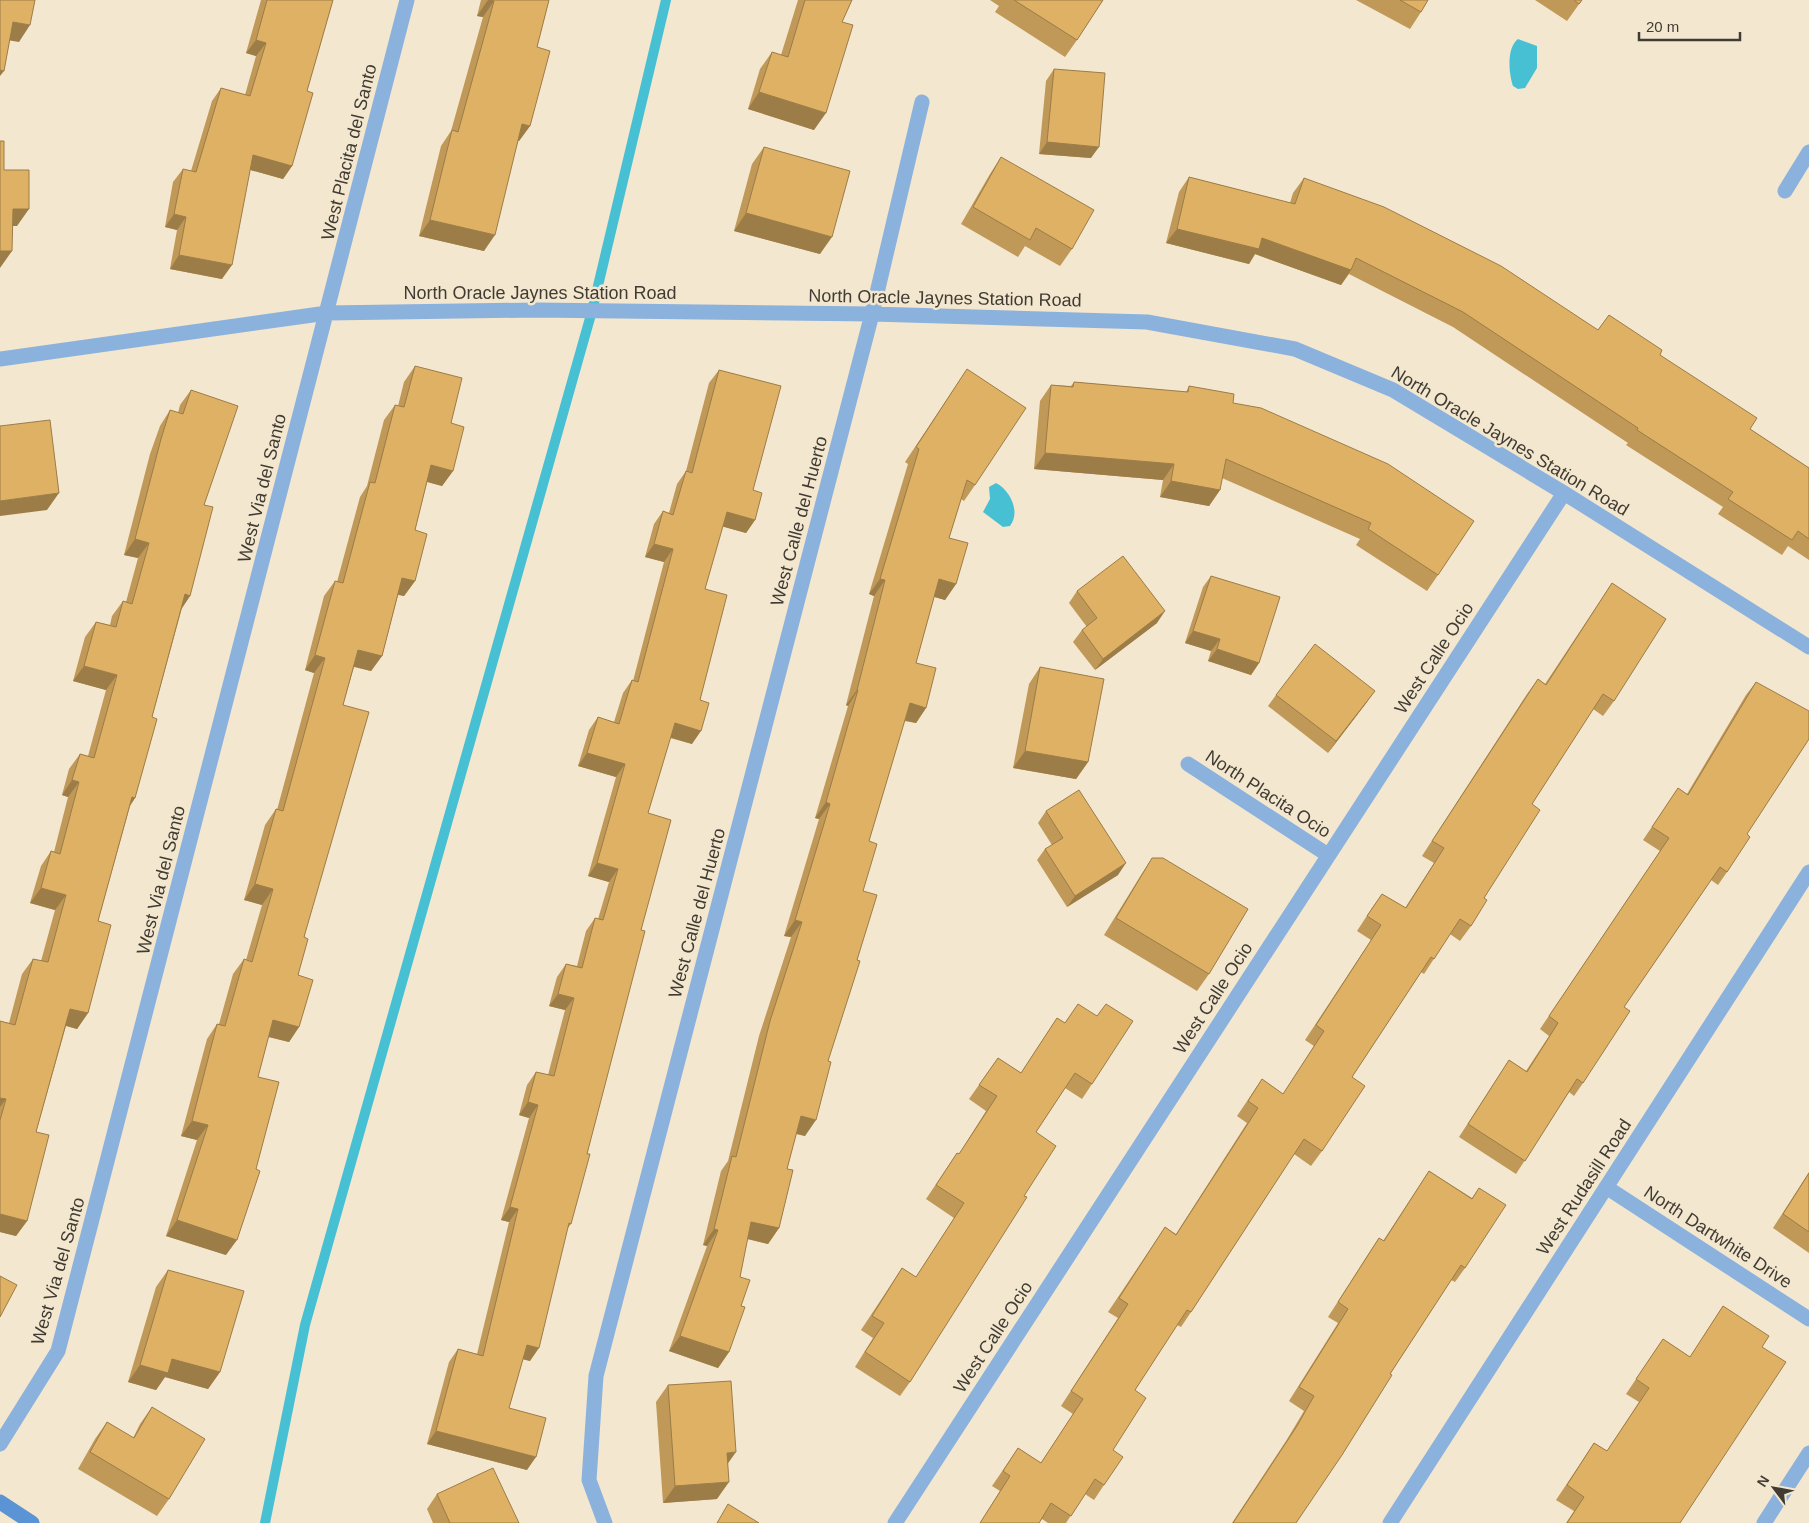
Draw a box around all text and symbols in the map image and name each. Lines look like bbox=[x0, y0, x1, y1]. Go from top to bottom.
scale bar bbox=[1639, 10, 1740, 42]
text: 20 m bbox=[1646, 18, 1679, 35]
street label: West Placita del Santo bbox=[317, 62, 381, 242]
street label: North Oracle Jaynes Station Road bbox=[403, 283, 677, 303]
street label: North Oracle Jaynes Station Road bbox=[808, 286, 1082, 310]
street label: North Oracle Jaynes Station Road bbox=[1388, 362, 1632, 520]
street label: West Via del Santo bbox=[234, 412, 290, 564]
street label: West Calle del Huerto bbox=[767, 434, 831, 608]
street label: West Calle Ocio bbox=[1391, 599, 1477, 717]
street label: North Placita Ocio bbox=[1202, 746, 1334, 842]
street label: West Via del Santo bbox=[133, 804, 189, 956]
street label: West Calle del Huerto bbox=[665, 826, 729, 1000]
street label: West Calle Ocio bbox=[1170, 939, 1256, 1057]
street label: West Rudasill Road bbox=[1533, 1115, 1635, 1259]
street label: North Dartwhite Drive bbox=[1640, 1182, 1796, 1292]
street label: West Via del Santo bbox=[27, 1195, 89, 1347]
street label: West Calle Ocio bbox=[950, 1278, 1036, 1396]
north arrow bbox=[1749, 1463, 1799, 1513]
text: N bbox=[1754, 1473, 1772, 1490]

